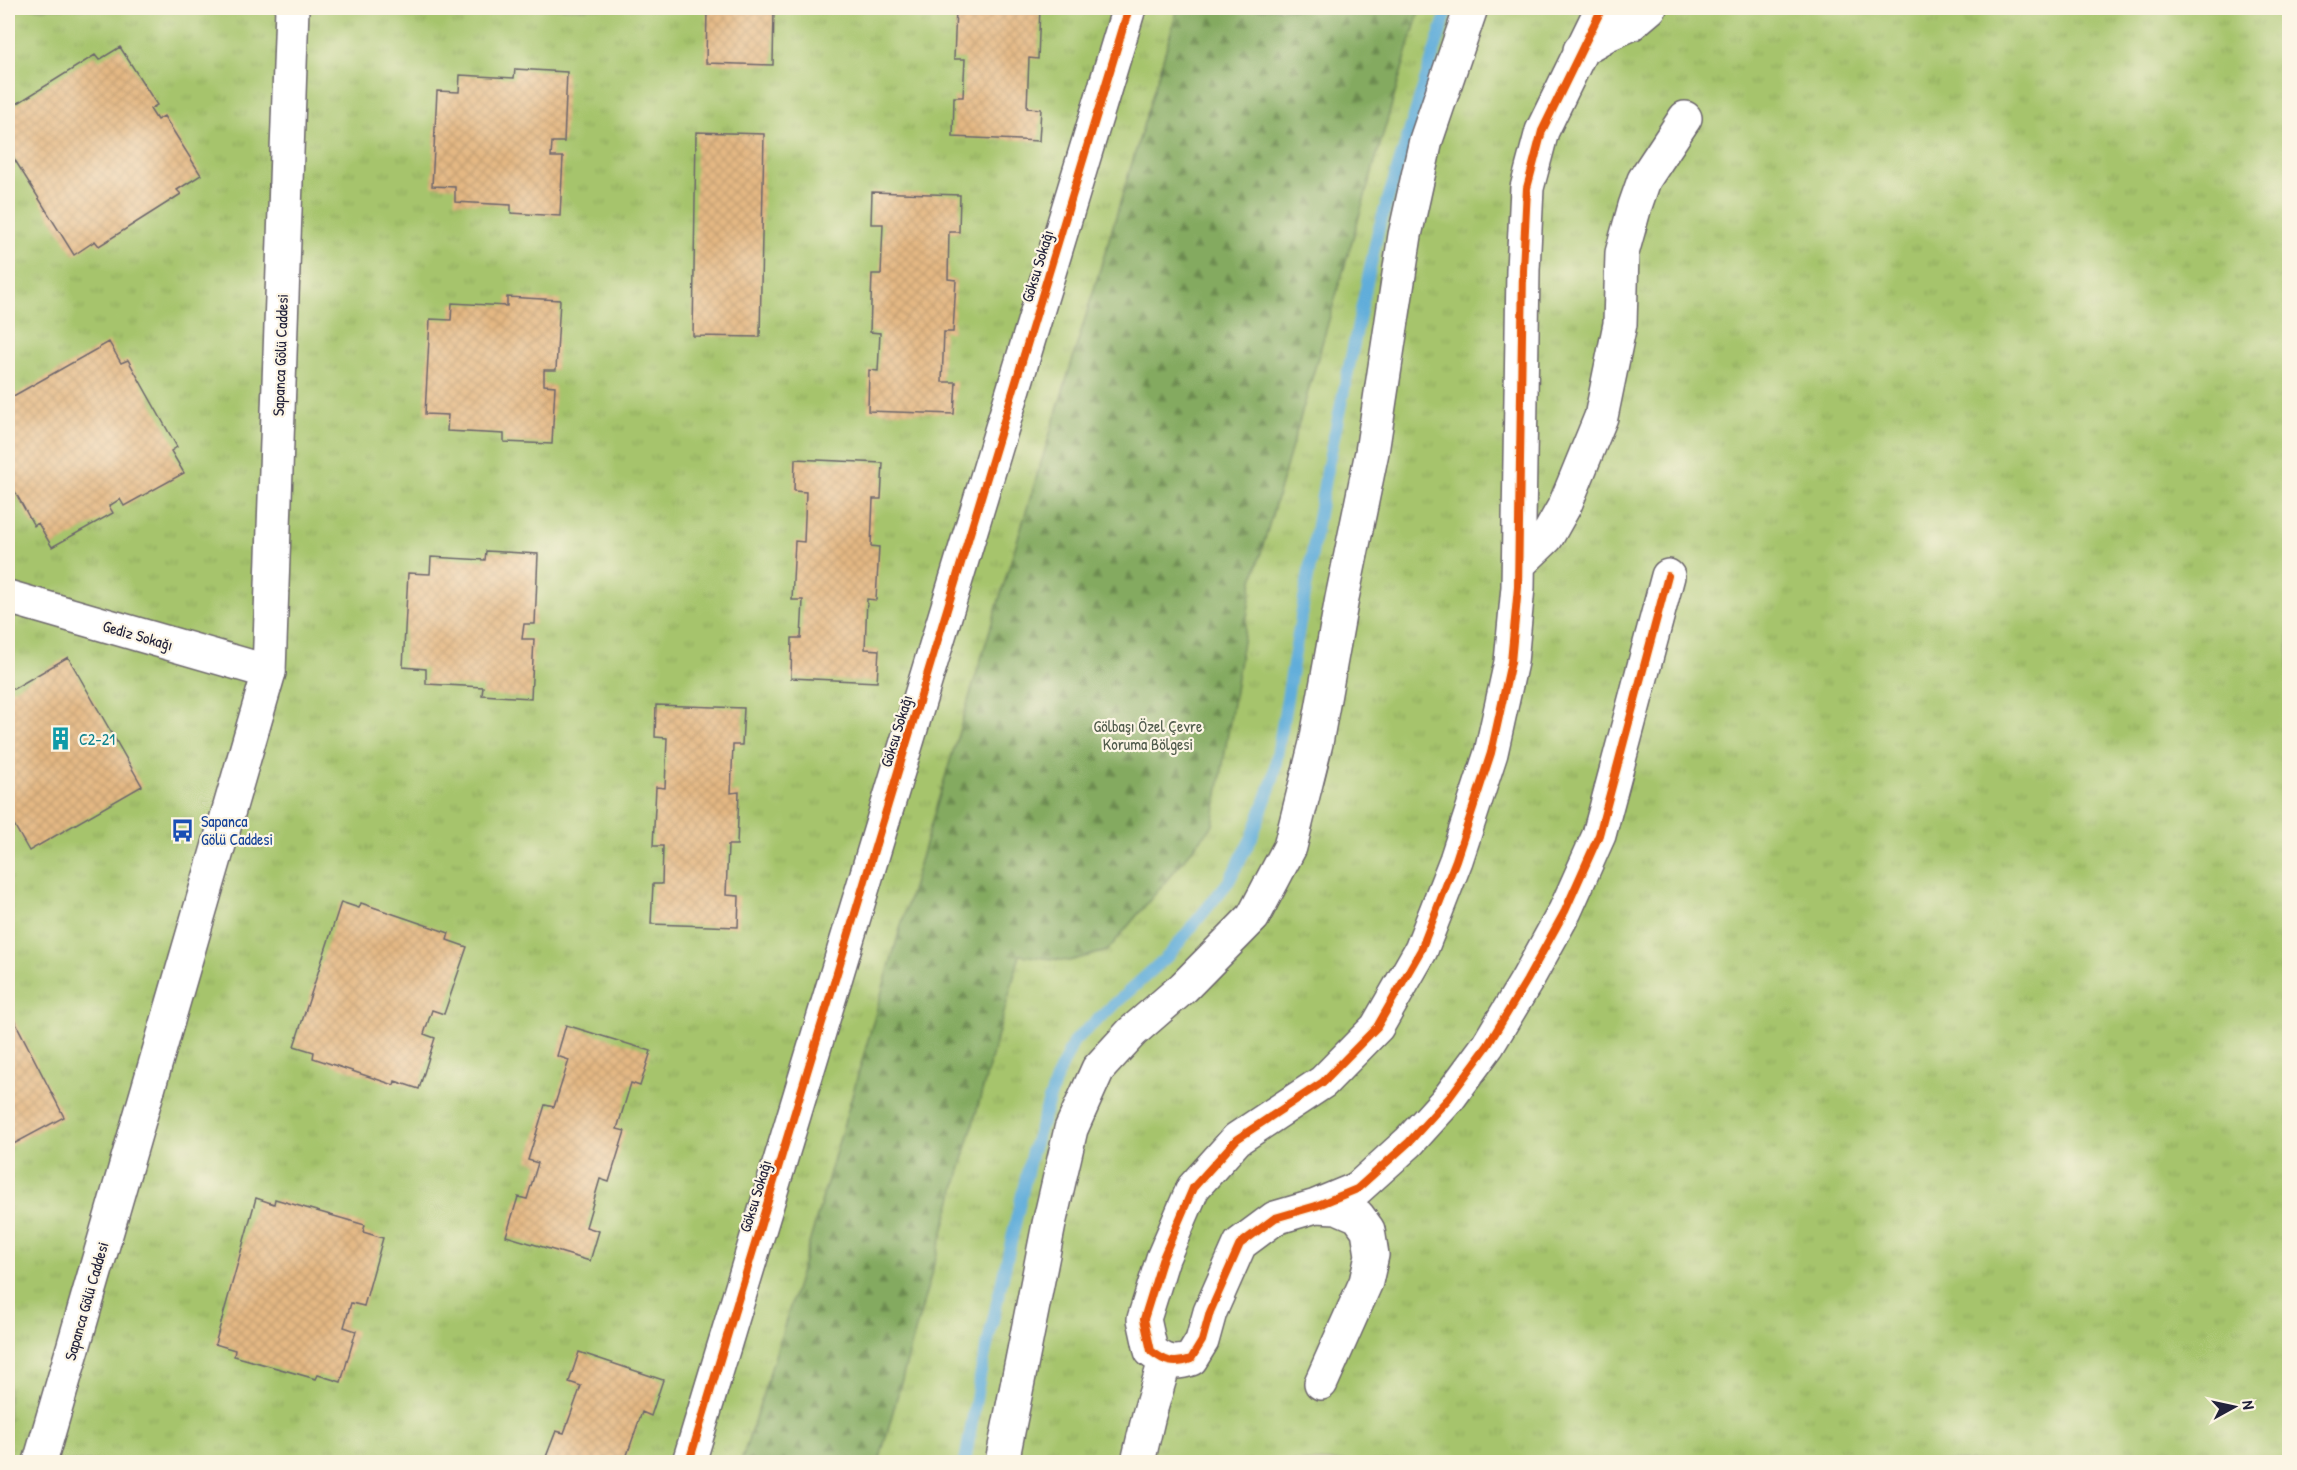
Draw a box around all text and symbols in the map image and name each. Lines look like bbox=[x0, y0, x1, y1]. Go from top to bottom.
street label: Göksu Sokağı bbox=[1016, 227, 1058, 305]
street label: Sapanca Gölü Caddesi bbox=[267, 294, 293, 416]
street label: Gediz Sokağı bbox=[100, 615, 176, 655]
street label: Göksu Sokağı bbox=[875, 692, 917, 770]
park label: Gölbaşı Özel Çevre Koruma Bölgesi bbox=[1094, 715, 1203, 755]
building icon: C2-21 bbox=[48, 726, 74, 752]
place label: C2-21 bbox=[79, 728, 115, 750]
place label: Sapanca Gölü Caddesi bbox=[201, 810, 273, 850]
bus stop icon: Sapanca Gölü Caddesi bbox=[170, 817, 196, 843]
street label: Göksu Sokağı bbox=[734, 1157, 776, 1235]
street label: Sapanca Gölü Caddesi bbox=[59, 1239, 113, 1363]
north arrow bbox=[2204, 1377, 2264, 1437]
text: N bbox=[2237, 1399, 2260, 1411]

